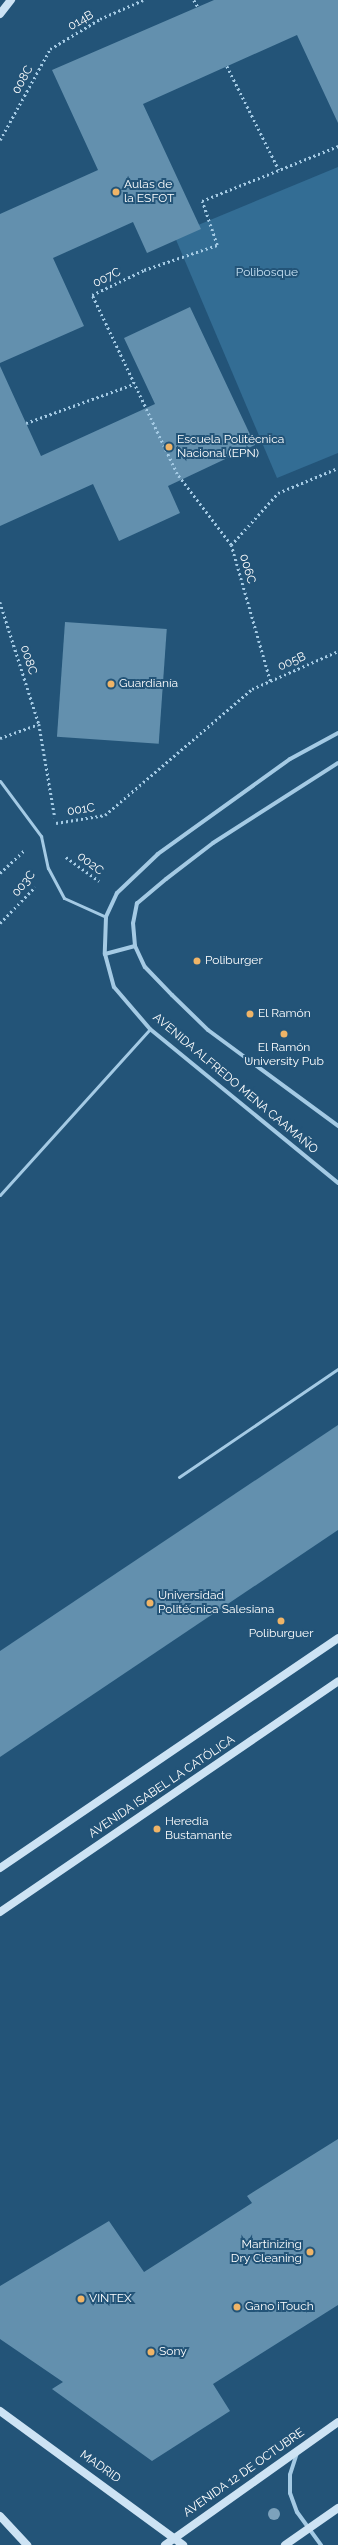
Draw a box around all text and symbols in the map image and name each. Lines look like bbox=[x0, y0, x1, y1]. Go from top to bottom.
street label: 014B bbox=[66, 8, 96, 34]
street label: 008C bbox=[9, 63, 37, 97]
place label: Aulas de la ESFOT bbox=[124, 178, 174, 206]
marker: Aulas de la ESFOT bbox=[111, 187, 121, 197]
street label: 007C bbox=[91, 265, 123, 291]
park label: Polibosque bbox=[236, 266, 298, 280]
place label: Escuela Politécnica Nacional (EPN) bbox=[177, 433, 284, 461]
marker: Escuela Politécnica Nacional (EPN) bbox=[164, 442, 174, 452]
street label: 006C bbox=[236, 553, 258, 585]
street label: 008C bbox=[17, 643, 39, 677]
street label: 005B bbox=[276, 649, 308, 675]
place label: Guardianía bbox=[119, 677, 178, 691]
marker: Guardianía bbox=[106, 679, 116, 689]
street label: 001C bbox=[66, 801, 96, 819]
street label: 002C bbox=[74, 849, 106, 879]
street label: 003C bbox=[9, 868, 39, 900]
place label: Poliburger bbox=[205, 954, 263, 968]
marker: Poliburger bbox=[192, 956, 202, 966]
place label: El Ramón bbox=[258, 1007, 311, 1021]
marker: El Ramón bbox=[245, 1009, 255, 1019]
street label: AVENIDA ALFREDO MENA CAAMAÑO bbox=[149, 1010, 321, 1158]
marker: El Ramón University Pub bbox=[279, 1029, 289, 1039]
place label: El Ramón University Pub bbox=[244, 1041, 324, 1069]
place label: Universidad Politécnica Salesiana bbox=[158, 1589, 274, 1617]
marker: Universidad Politécnica Salesiana bbox=[145, 1598, 155, 1608]
marker: Poliburguer bbox=[276, 1616, 286, 1626]
place label: Poliburguer bbox=[249, 1627, 313, 1641]
street label: AVENIDA ISABEL LA CATÓLICA bbox=[86, 1732, 238, 1842]
place label: Heredia Bustamante bbox=[165, 1815, 232, 1843]
marker: Heredia Bustamante bbox=[152, 1824, 162, 1834]
place label: Martinizing Dry Cleaning bbox=[231, 2238, 302, 2266]
marker: Martinizing Dry Cleaning bbox=[305, 2247, 315, 2257]
place label: VINTEX bbox=[89, 2292, 132, 2306]
marker: VINTEX bbox=[76, 2294, 86, 2304]
place label: Gano iTouch bbox=[245, 2300, 314, 2314]
marker: Gano iTouch bbox=[232, 2302, 242, 2312]
place label: Sony bbox=[159, 2345, 187, 2359]
marker: Sony bbox=[146, 2347, 156, 2357]
street label: AVENIDA 12 DE OCTUBRE bbox=[181, 2426, 307, 2520]
street label: MADRID bbox=[77, 2448, 123, 2486]

